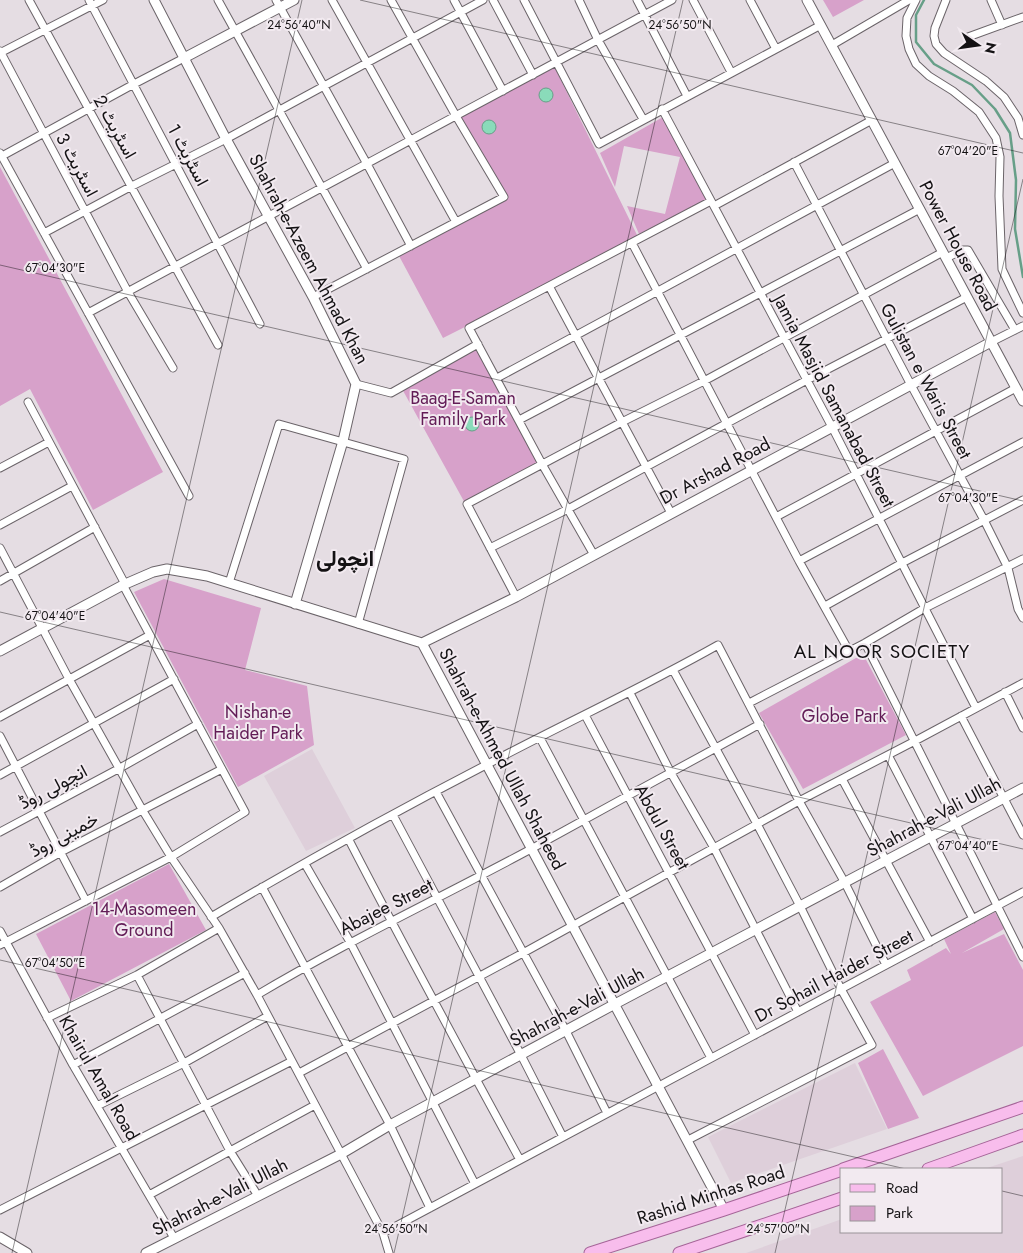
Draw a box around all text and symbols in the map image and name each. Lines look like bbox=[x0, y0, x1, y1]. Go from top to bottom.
text: 24°56'40"N bbox=[267, 16, 331, 34]
text: 24°56'50"N bbox=[648, 16, 712, 34]
north arrow bbox=[953, 20, 1003, 70]
text: N bbox=[980, 40, 1002, 56]
street label: اسٹریٹ 2 bbox=[87, 90, 143, 164]
street label: اسٹریٹ 1 bbox=[161, 119, 215, 191]
street label: اسٹریٹ 3 bbox=[49, 128, 105, 202]
text: 67°04'20"E bbox=[938, 142, 998, 160]
street label: Shahrah-e-Azeem Ahmad Khan bbox=[242, 149, 376, 369]
street label: Power House Road bbox=[913, 176, 1003, 316]
text: 67°04'30"E bbox=[25, 259, 85, 277]
street label: Jamia Masjid Samanabad Street bbox=[766, 288, 902, 513]
street label: Gulistan e Waris Street bbox=[874, 298, 978, 464]
park label: Baag-E-Saman Family Park bbox=[410, 385, 516, 432]
street label: Dr Arshad Road bbox=[655, 431, 775, 511]
text: 67°04'30"E bbox=[938, 489, 998, 507]
district label: انچولی bbox=[316, 542, 374, 574]
text: 67°04'40"E bbox=[25, 607, 85, 625]
district label: AL NOOR SOCIETY bbox=[794, 638, 970, 665]
street label: Shahrah-e-Ahmed Ullah Shaheed bbox=[432, 643, 572, 875]
park label: Nishan-e Haider Park bbox=[213, 699, 303, 746]
park label: Globe Park bbox=[802, 703, 887, 729]
street label: انچولی روڈ bbox=[14, 758, 92, 816]
street label: Shahrah-e-Vali Ullah bbox=[862, 771, 1006, 863]
street label: Abdul Street bbox=[628, 779, 697, 875]
street label: خمینی روڈ bbox=[25, 806, 103, 864]
text: 67°04'40"E bbox=[938, 837, 998, 855]
street label: Abajee Street bbox=[335, 872, 438, 942]
park label: 14-Masomeen Ground bbox=[92, 896, 196, 943]
street label: Dr Sohail Haider Street bbox=[750, 923, 918, 1029]
text: 67°04'50"E bbox=[25, 954, 85, 972]
street label: Shahrah-e-Vali Ullah bbox=[505, 961, 649, 1053]
street label: Khairul Amal Road bbox=[52, 1010, 146, 1146]
street label: Shahrah-e-Vali Ullah bbox=[148, 1152, 292, 1242]
street label: Rashid Minhas Road bbox=[634, 1159, 788, 1231]
legend bbox=[840, 1168, 1003, 1233]
text: Road bbox=[886, 1177, 918, 1199]
text: Park bbox=[886, 1202, 913, 1224]
text: 24°56'50"N bbox=[364, 1220, 428, 1238]
text: 24°57'00"N bbox=[747, 1220, 809, 1238]

